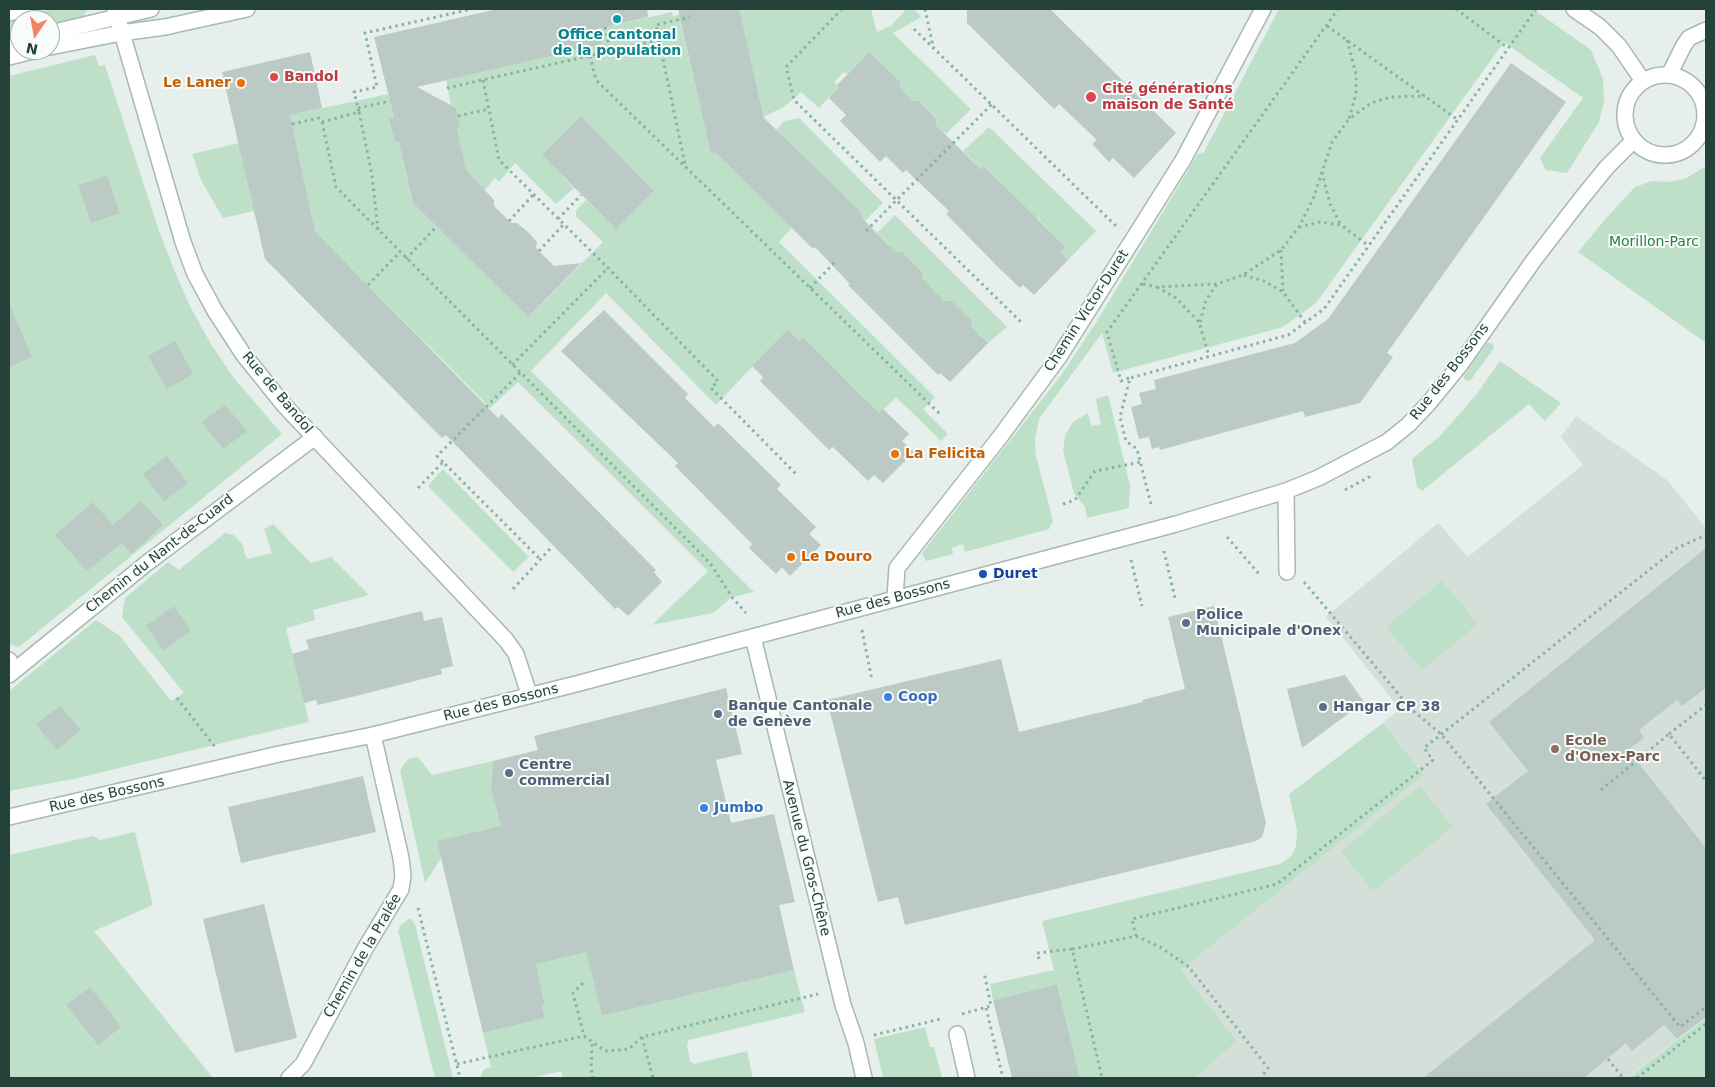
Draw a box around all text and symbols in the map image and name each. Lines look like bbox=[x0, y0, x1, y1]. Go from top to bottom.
north arrow bbox=[10, 10, 60, 60]
marker: Office cantonal de la population bbox=[611, 13, 623, 25]
place label: Office cantonal de la population bbox=[553, 27, 681, 59]
text: N bbox=[25, 40, 39, 58]
place label: Bandol bbox=[284, 69, 339, 85]
marker: Bandol bbox=[268, 71, 280, 83]
place label: Le Laner bbox=[163, 75, 231, 91]
marker: Le Laner bbox=[235, 77, 247, 89]
place label: Cité générations maison de Santé bbox=[1102, 81, 1234, 114]
marker: Cité générations maison de Santé bbox=[1084, 90, 1098, 104]
park label: Morillon-Parc bbox=[1609, 234, 1699, 250]
street label: Chemin Victor-Duret bbox=[1041, 247, 1133, 375]
street label: Rue des Bossons bbox=[1407, 320, 1493, 424]
street label: Rue de Bandol bbox=[238, 349, 316, 437]
place label: La Felicita bbox=[905, 446, 986, 462]
marker: La Felicita bbox=[889, 448, 901, 460]
street label: Chemin du Nant-de-Cuard bbox=[83, 491, 237, 617]
place label: Le Douro bbox=[801, 549, 872, 565]
marker: Le Douro bbox=[785, 551, 797, 563]
place label: Duret bbox=[993, 566, 1038, 582]
marker: Duret bbox=[977, 568, 989, 580]
street label: Rue des Bossons bbox=[834, 576, 952, 622]
place label: Police Municipale d'Onex bbox=[1196, 607, 1341, 640]
marker: Police Municipale d'Onex bbox=[1180, 617, 1192, 629]
street label: Rue des Bossons bbox=[442, 681, 560, 725]
place label: Coop bbox=[898, 689, 938, 705]
marker: Coop bbox=[882, 691, 894, 703]
place label: Banque Cantonale de Genève bbox=[728, 698, 872, 730]
place label: Hangar CP 38 bbox=[1333, 699, 1440, 715]
marker: Hangar CP 38 bbox=[1317, 701, 1329, 713]
marker: Banque Cantonale de Genève bbox=[712, 708, 724, 720]
place label: Ecole d'Onex-Parc bbox=[1565, 733, 1660, 766]
marker: Ecole d'Onex-Parc bbox=[1549, 743, 1561, 755]
place label: Centre commercial bbox=[519, 757, 610, 790]
marker: Centre commercial bbox=[503, 767, 515, 779]
street label: Rue des Bossons bbox=[48, 774, 166, 816]
street label: Avenue du Gros-Chêne bbox=[778, 778, 834, 938]
place label: Jumbo bbox=[714, 800, 763, 816]
marker: Jumbo bbox=[698, 802, 710, 814]
street label: Chemin de la Pralée bbox=[321, 891, 405, 1021]

